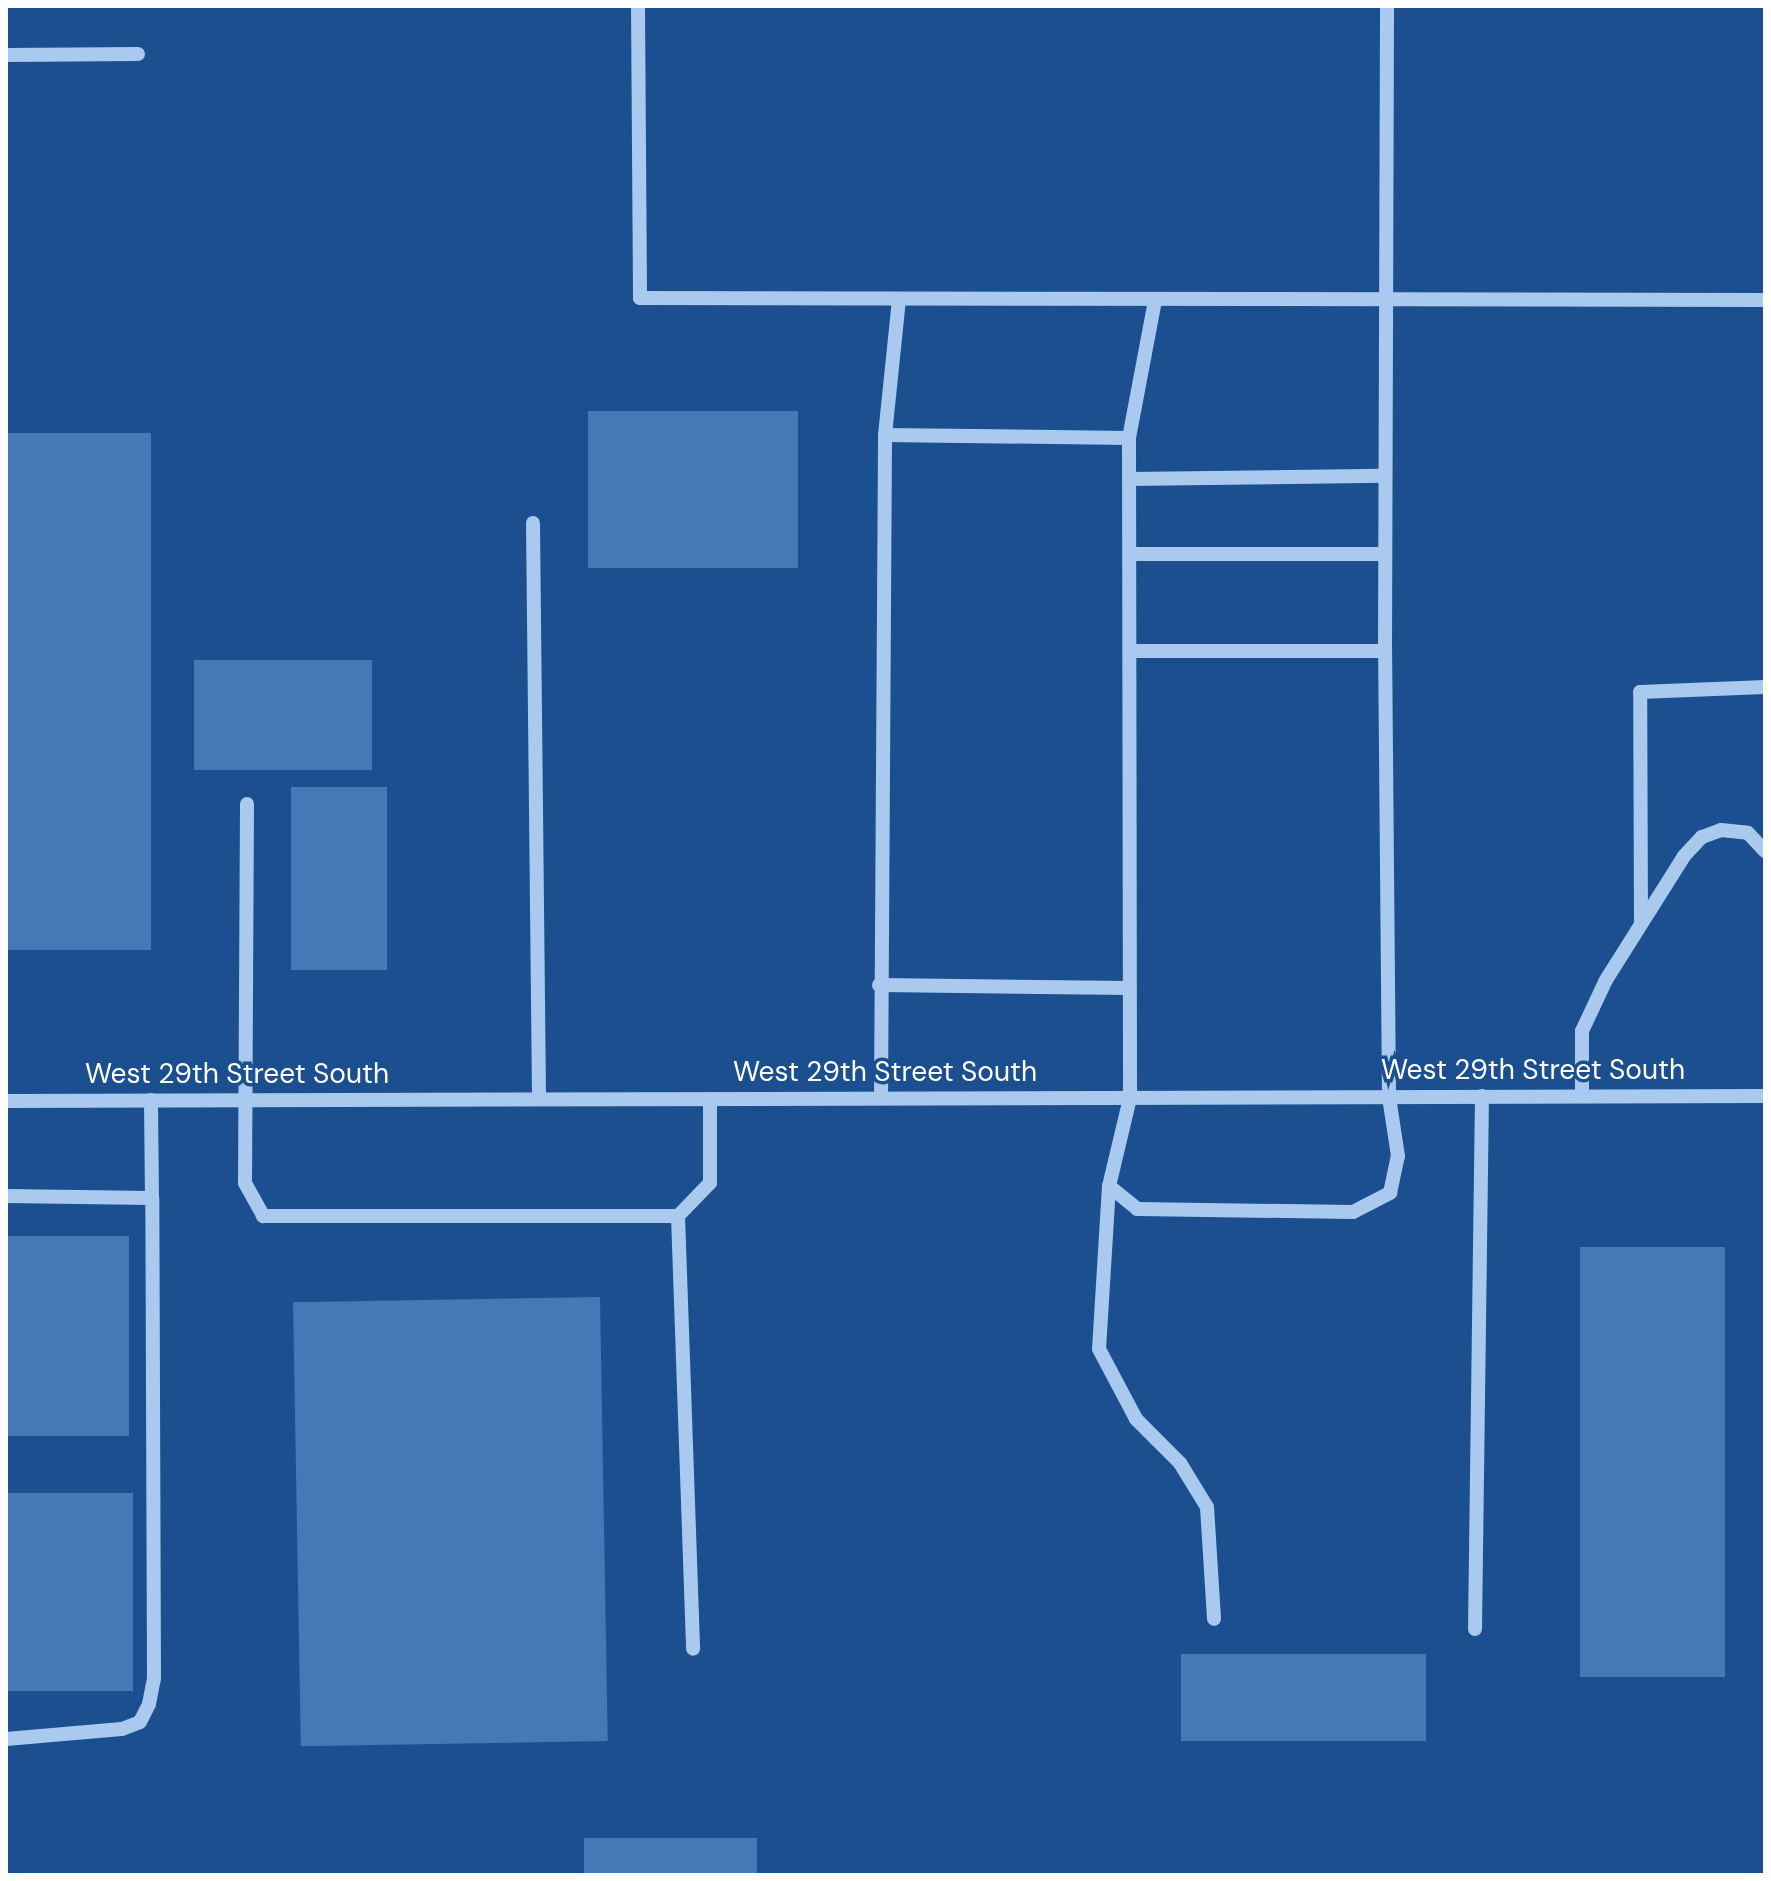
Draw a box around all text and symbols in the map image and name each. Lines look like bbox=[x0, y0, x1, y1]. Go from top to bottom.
street label: West 29th Street South bbox=[1381, 1053, 1685, 1087]
street label: West 29th Street South bbox=[733, 1055, 1037, 1089]
street label: West 29th Street South bbox=[85, 1057, 389, 1091]

